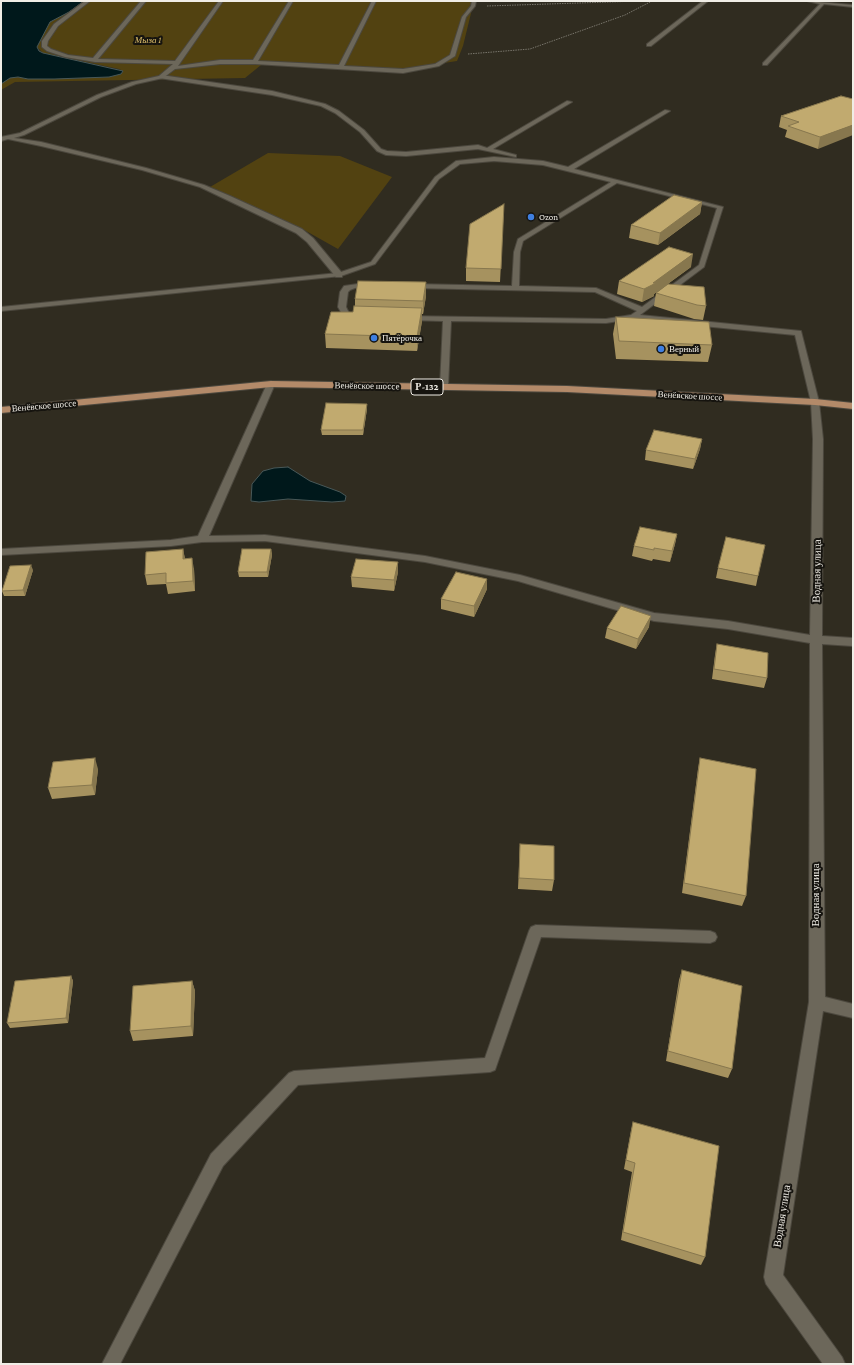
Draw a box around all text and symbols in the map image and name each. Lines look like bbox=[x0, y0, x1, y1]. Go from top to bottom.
park label: Мыза 1 bbox=[135, 35, 161, 45]
marker: Ozon bbox=[526, 212, 536, 222]
place label: Ozon bbox=[539, 212, 558, 222]
marker: Пятёрочка bbox=[369, 333, 379, 343]
place label: Пятёрочка bbox=[382, 333, 422, 343]
marker: Верный bbox=[656, 344, 666, 354]
place label: Верный bbox=[669, 344, 699, 354]
road number: Р-132 bbox=[411, 379, 443, 395]
street label: Венёвское шоссе bbox=[334, 380, 400, 392]
street label: Венёвское шоссе bbox=[657, 389, 723, 403]
street label: Венёвское шоссе bbox=[11, 398, 77, 414]
street label: Водная улица bbox=[810, 539, 824, 603]
street label: Водная улица bbox=[809, 863, 823, 927]
street label: Водная улица bbox=[771, 1184, 793, 1248]

